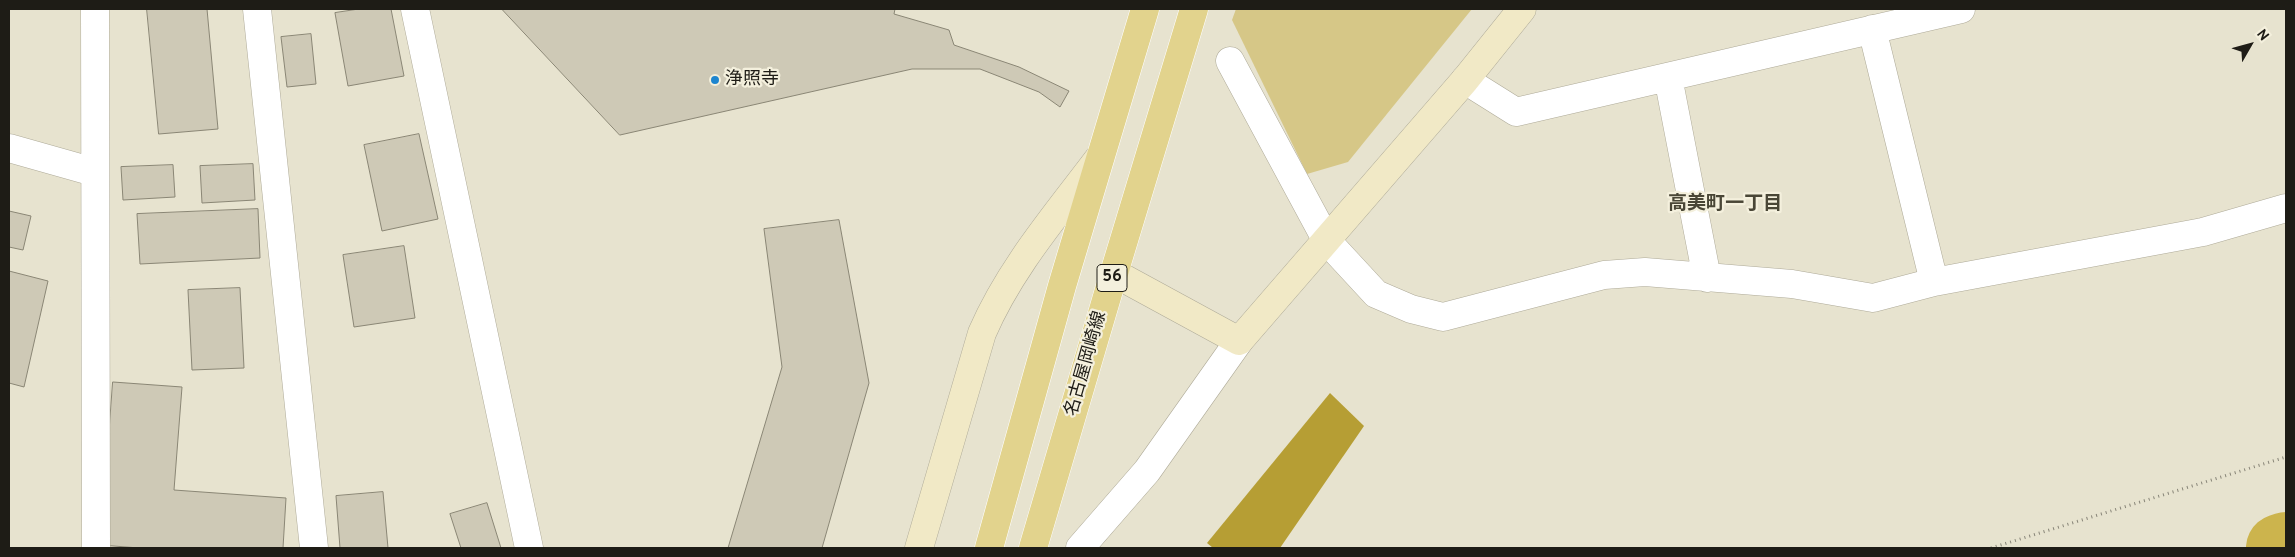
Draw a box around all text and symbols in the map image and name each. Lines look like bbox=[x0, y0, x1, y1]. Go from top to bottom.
north arrow bbox=[2225, 20, 2275, 70]
text: N bbox=[2252, 26, 2272, 45]
place label: 浄照寺 bbox=[725, 69, 779, 91]
marker: 浄照寺 bbox=[709, 74, 721, 86]
district label: 高美町一丁目 bbox=[1668, 194, 1782, 216]
road number: 56 bbox=[1097, 264, 1127, 292]
street label: 名古屋岡崎線 bbox=[1062, 309, 1112, 419]

